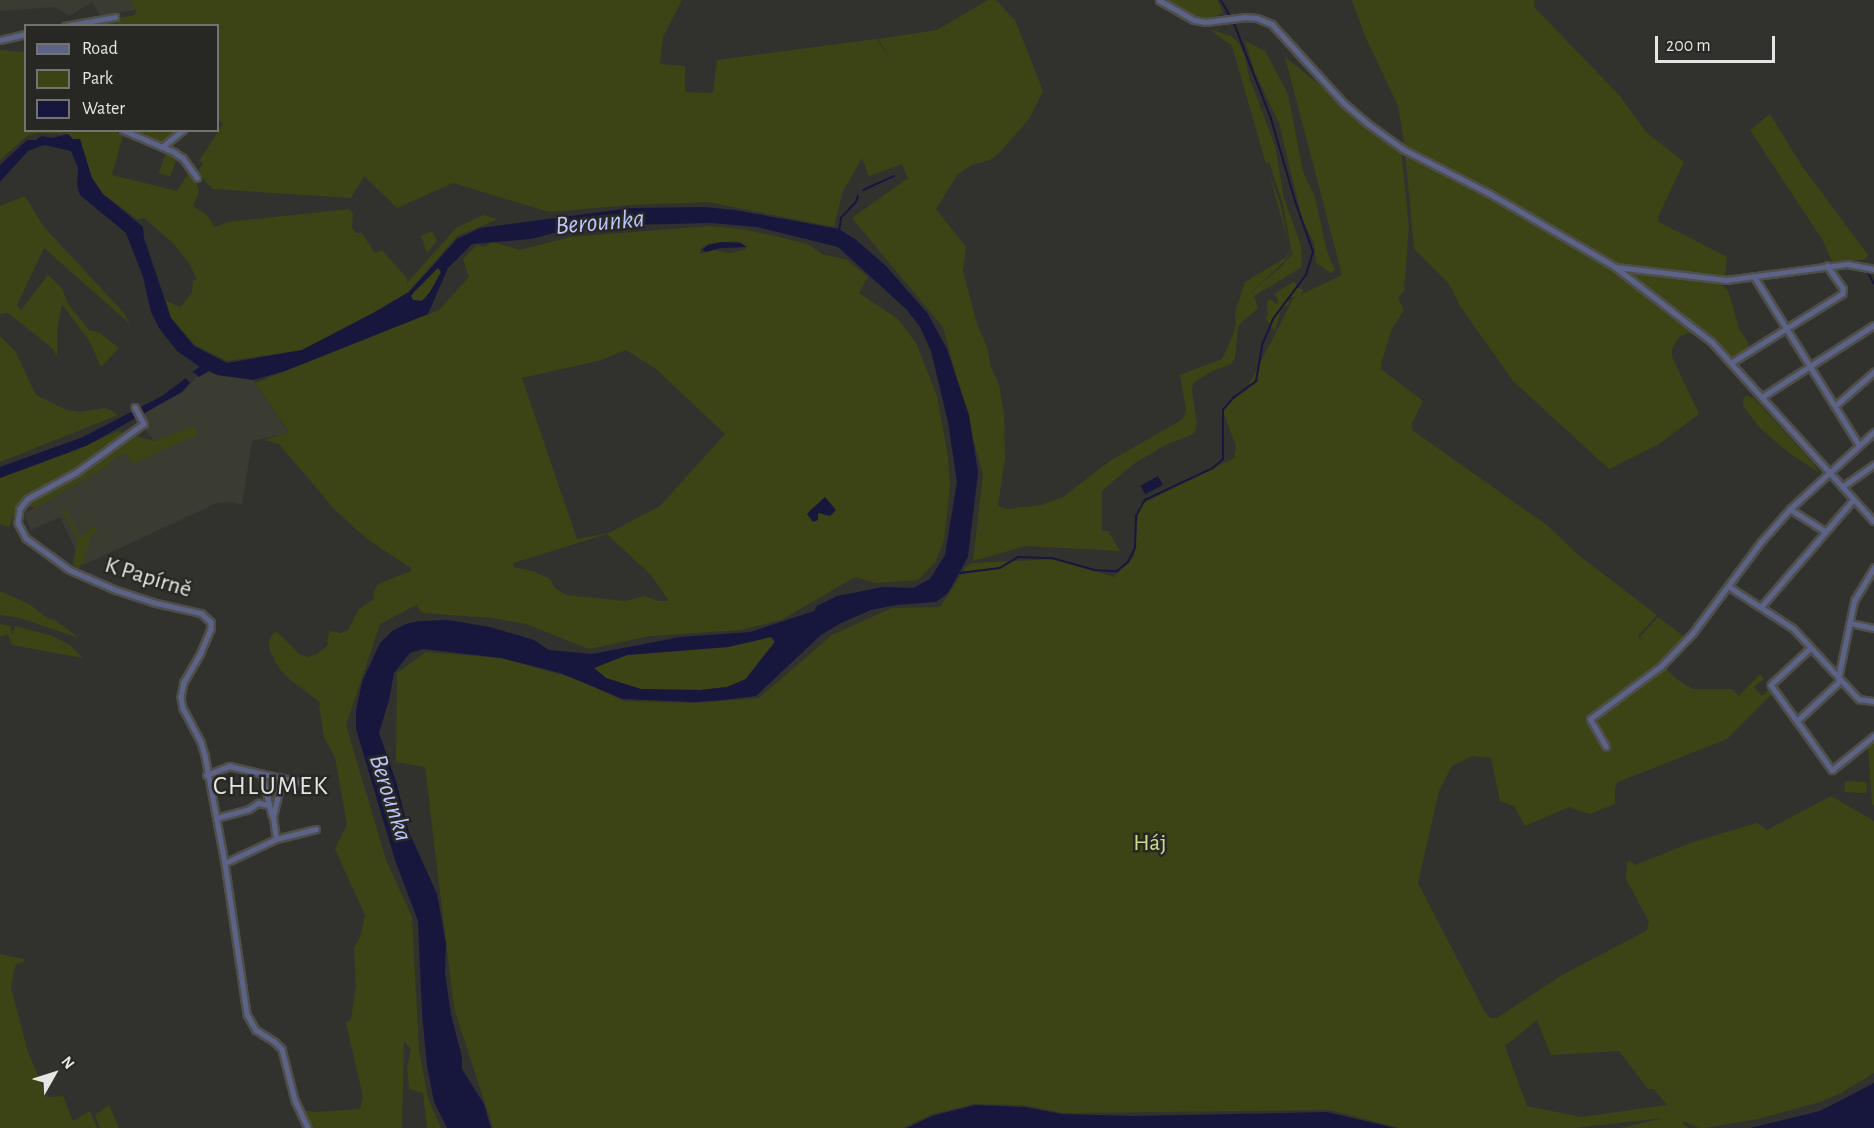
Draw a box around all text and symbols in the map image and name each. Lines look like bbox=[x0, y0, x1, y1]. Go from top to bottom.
legend bbox=[24, 24, 219, 132]
scale bar bbox=[1658, 24, 1778, 62]
text: 200 m bbox=[1666, 37, 1711, 55]
text: Road bbox=[82, 40, 118, 58]
text: Park bbox=[82, 70, 113, 88]
text: Water bbox=[82, 100, 125, 118]
water label: Berounka bbox=[554, 204, 646, 242]
street label: K Papírně bbox=[101, 551, 195, 605]
water label: Berounka bbox=[361, 751, 419, 845]
district label: CHLUMEK bbox=[213, 771, 329, 803]
park label: Háj bbox=[1133, 830, 1167, 858]
north arrow bbox=[24, 1044, 84, 1104]
text: N bbox=[58, 1053, 78, 1072]

